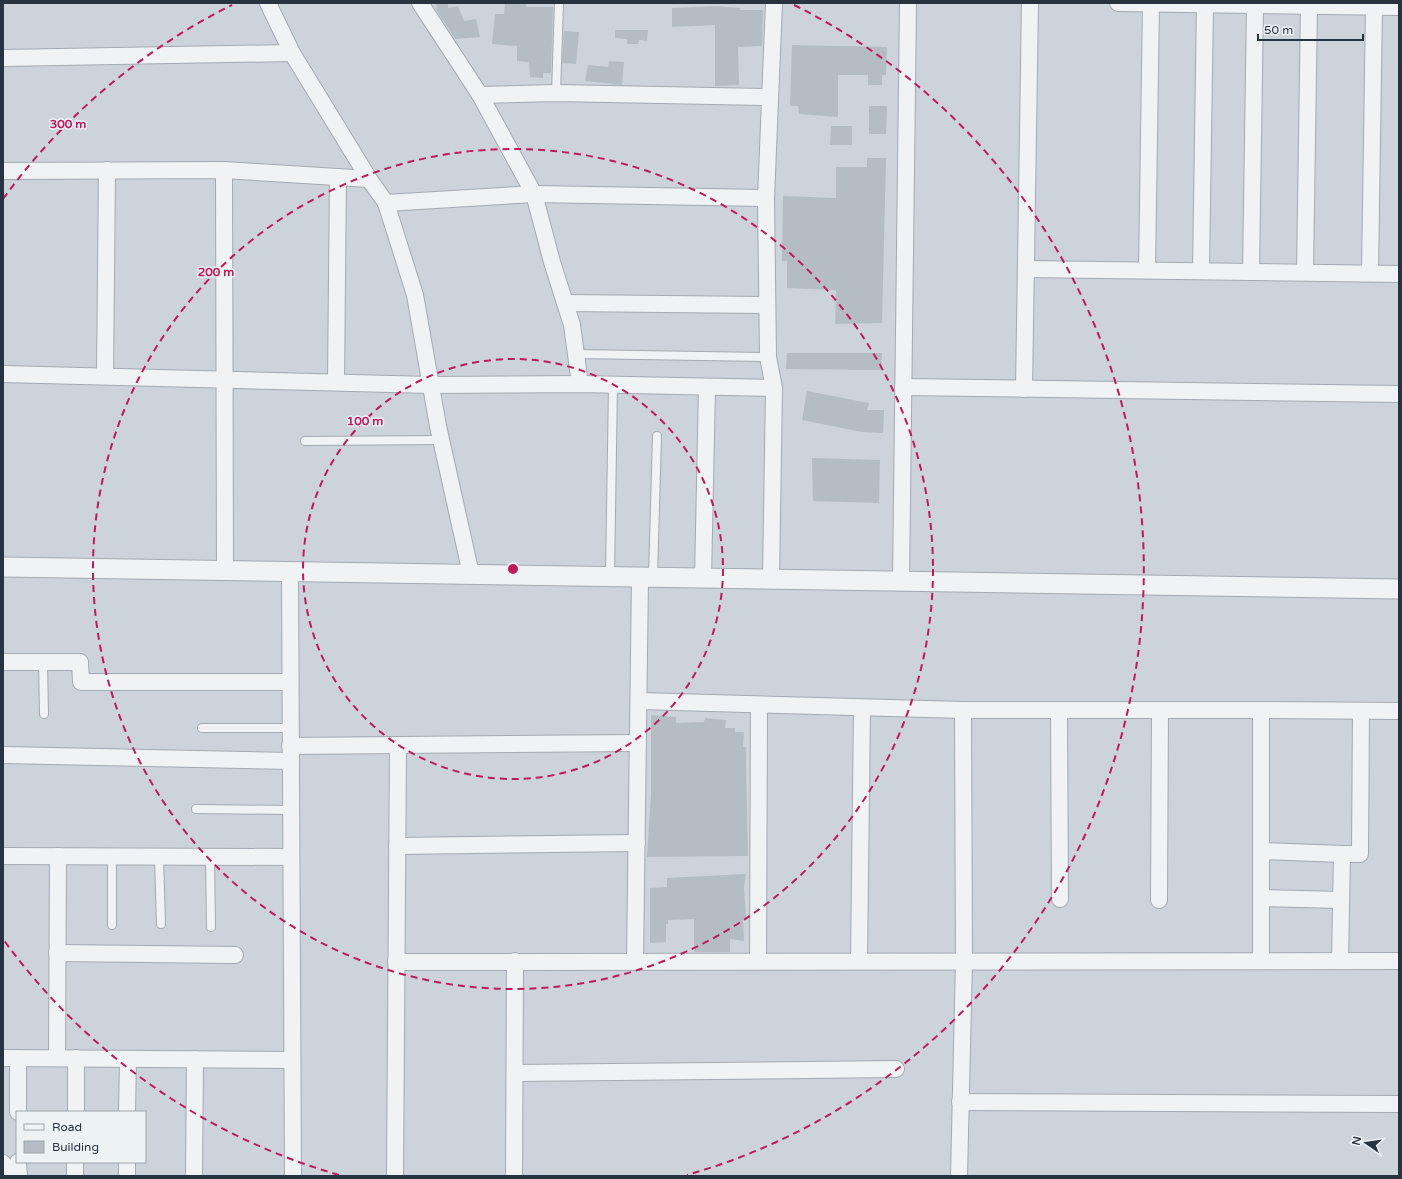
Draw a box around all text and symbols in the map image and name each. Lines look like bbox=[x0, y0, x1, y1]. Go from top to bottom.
scale bar bbox=[1258, 16, 1363, 42]
text: 50 m bbox=[1264, 23, 1293, 37]
text: 300 m bbox=[50, 117, 86, 131]
text: 200 m bbox=[198, 265, 234, 279]
text: 100 m bbox=[347, 414, 383, 428]
centre of rings bbox=[506, 562, 520, 576]
legend bbox=[16, 1111, 146, 1163]
text: Road bbox=[52, 1120, 82, 1134]
north arrow bbox=[1346, 1123, 1386, 1163]
text: N bbox=[1349, 1135, 1364, 1147]
text: Building bbox=[52, 1140, 99, 1154]

